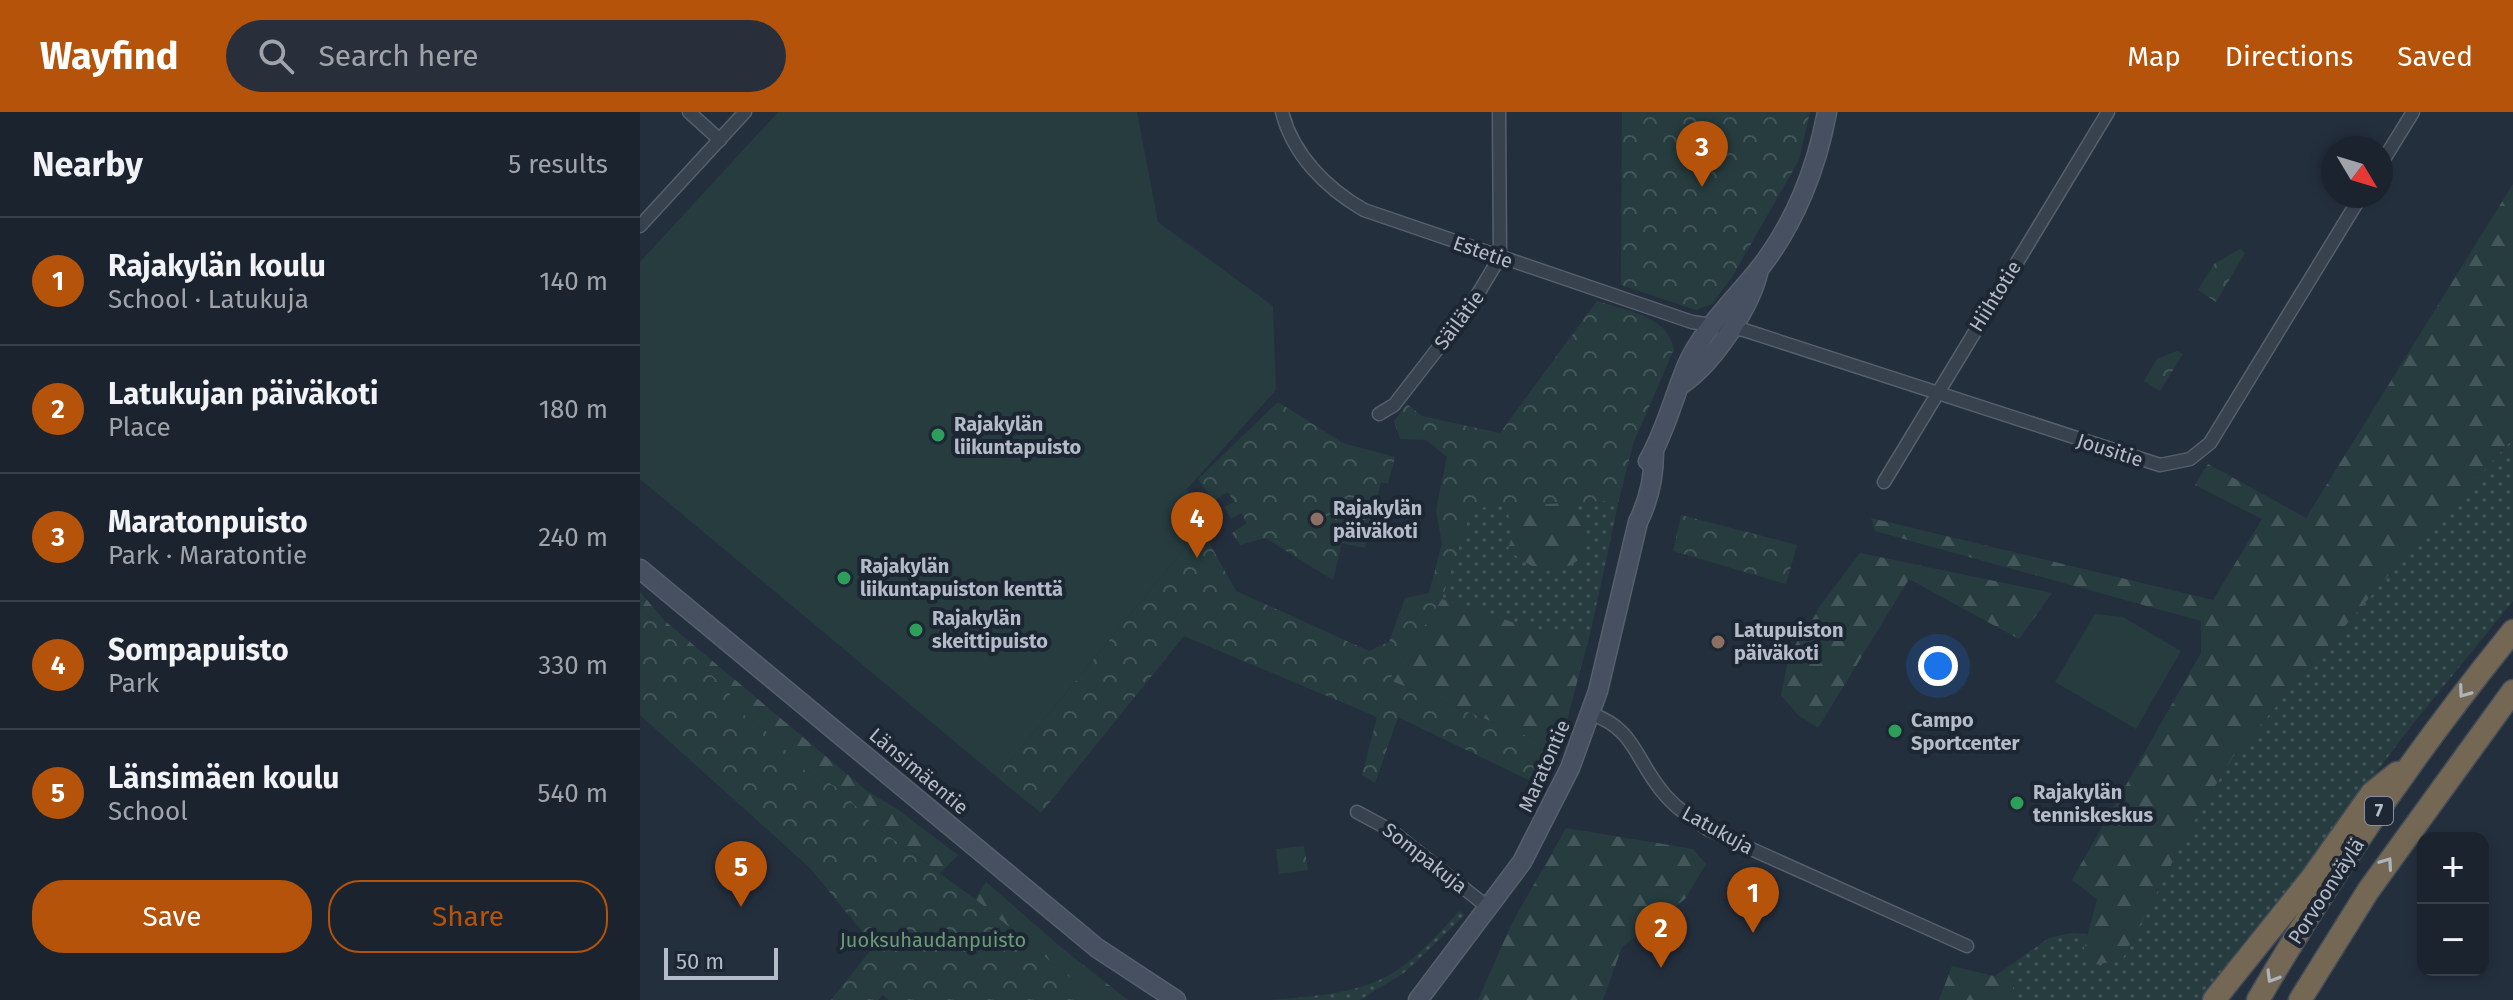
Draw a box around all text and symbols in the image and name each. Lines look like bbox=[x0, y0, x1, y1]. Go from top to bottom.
search box bbox=[226, 20, 786, 92]
text: Wayfind bbox=[40, 33, 178, 79]
icon: search bbox=[254, 34, 298, 78]
text: Search here bbox=[318, 38, 479, 74]
text: Map bbox=[2127, 40, 2181, 73]
text: Directions bbox=[2225, 40, 2353, 73]
text: Saved bbox=[2397, 40, 2473, 73]
pin: 3 bbox=[1676, 121, 1728, 187]
north arrow bbox=[2321, 136, 2393, 208]
text: Nearby bbox=[32, 144, 143, 185]
text: 5 results bbox=[508, 149, 608, 180]
street label: Estetie bbox=[1450, 231, 1516, 273]
text: Rajakylän koulu bbox=[108, 248, 326, 284]
street label: Hiihtotie bbox=[1964, 256, 2026, 336]
text: 1 bbox=[52, 266, 64, 297]
text: 140 m bbox=[539, 266, 608, 297]
text: School · Latukuja bbox=[108, 284, 309, 315]
street label: Säilätie bbox=[1429, 286, 1489, 354]
text: Latukujan päiväkoti bbox=[108, 376, 378, 412]
text: 2 bbox=[51, 394, 65, 425]
text: 180 m bbox=[539, 394, 608, 425]
text: Place bbox=[108, 412, 171, 443]
place label: Rajakylän liikuntapuisto bbox=[954, 412, 1082, 459]
marker: Rajakylän liikuntapuisto bbox=[929, 426, 947, 444]
street label: Jousitie bbox=[2074, 428, 2146, 472]
pin: 4 bbox=[1171, 492, 1223, 558]
place label: Rajakylän päiväkoti bbox=[1333, 496, 1422, 543]
text: Maratonpuisto bbox=[108, 504, 308, 540]
marker: Rajakylän päiväkoti bbox=[1308, 510, 1326, 528]
text: 3 bbox=[51, 522, 65, 553]
text: 240 m bbox=[538, 522, 608, 553]
text: Park · Maratontie bbox=[108, 540, 307, 571]
place label: Rajakylän liikuntapuiston kenttä bbox=[860, 554, 1063, 601]
marker: Rajakylän liikuntapuiston kenttä bbox=[835, 569, 853, 587]
place label: Rajakylän skeittipuisto bbox=[932, 606, 1048, 653]
place label: Latupuiston päiväkoti bbox=[1734, 618, 1843, 665]
marker: Rajakylän skeittipuisto bbox=[907, 621, 925, 639]
text: Sompapuisto bbox=[108, 632, 289, 668]
marker: Latupuiston päiväkoti bbox=[1709, 633, 1727, 651]
your location bbox=[1918, 646, 1958, 686]
text: 4 bbox=[51, 650, 65, 681]
text: 330 m bbox=[538, 650, 608, 681]
text: Park bbox=[108, 668, 159, 699]
one-way arrow bbox=[2460, 684, 2474, 698]
place label: Campo Sportcenter bbox=[1911, 708, 2021, 755]
street label: Maratontie bbox=[1513, 716, 1575, 816]
marker: Campo Sportcenter bbox=[1886, 722, 1904, 740]
street label: Länsimäentie bbox=[865, 723, 973, 819]
text: Länsimäen koulu bbox=[108, 760, 339, 796]
text: 5 bbox=[51, 778, 65, 809]
text: 540 m bbox=[537, 778, 608, 809]
place label: Rajakylän tenniskeskus bbox=[2033, 780, 2154, 827]
marker: Rajakylän tenniskeskus bbox=[2008, 794, 2026, 812]
text: School bbox=[108, 796, 188, 827]
road number: 7 bbox=[2365, 797, 2393, 825]
street label: Latukuja bbox=[1678, 801, 1758, 859]
street label: Sompakuja bbox=[1378, 818, 1472, 898]
map controls bbox=[2417, 832, 2489, 976]
button: + bbox=[2417, 832, 2489, 904]
street label: Porvoonväylä bbox=[2283, 833, 2369, 949]
pin: 5 bbox=[715, 841, 767, 907]
one-way arrow bbox=[2377, 858, 2392, 872]
pin: 1 bbox=[1727, 867, 1779, 933]
button: Save bbox=[32, 880, 312, 953]
button: Share bbox=[328, 880, 608, 953]
pin: 2 bbox=[1635, 902, 1687, 968]
button: − bbox=[2417, 904, 2489, 976]
park label: Juoksuhaudanpuisto bbox=[840, 928, 1026, 952]
scale bar bbox=[664, 944, 778, 980]
text: 50 m bbox=[676, 948, 724, 975]
one-way arrow bbox=[2266, 968, 2281, 983]

